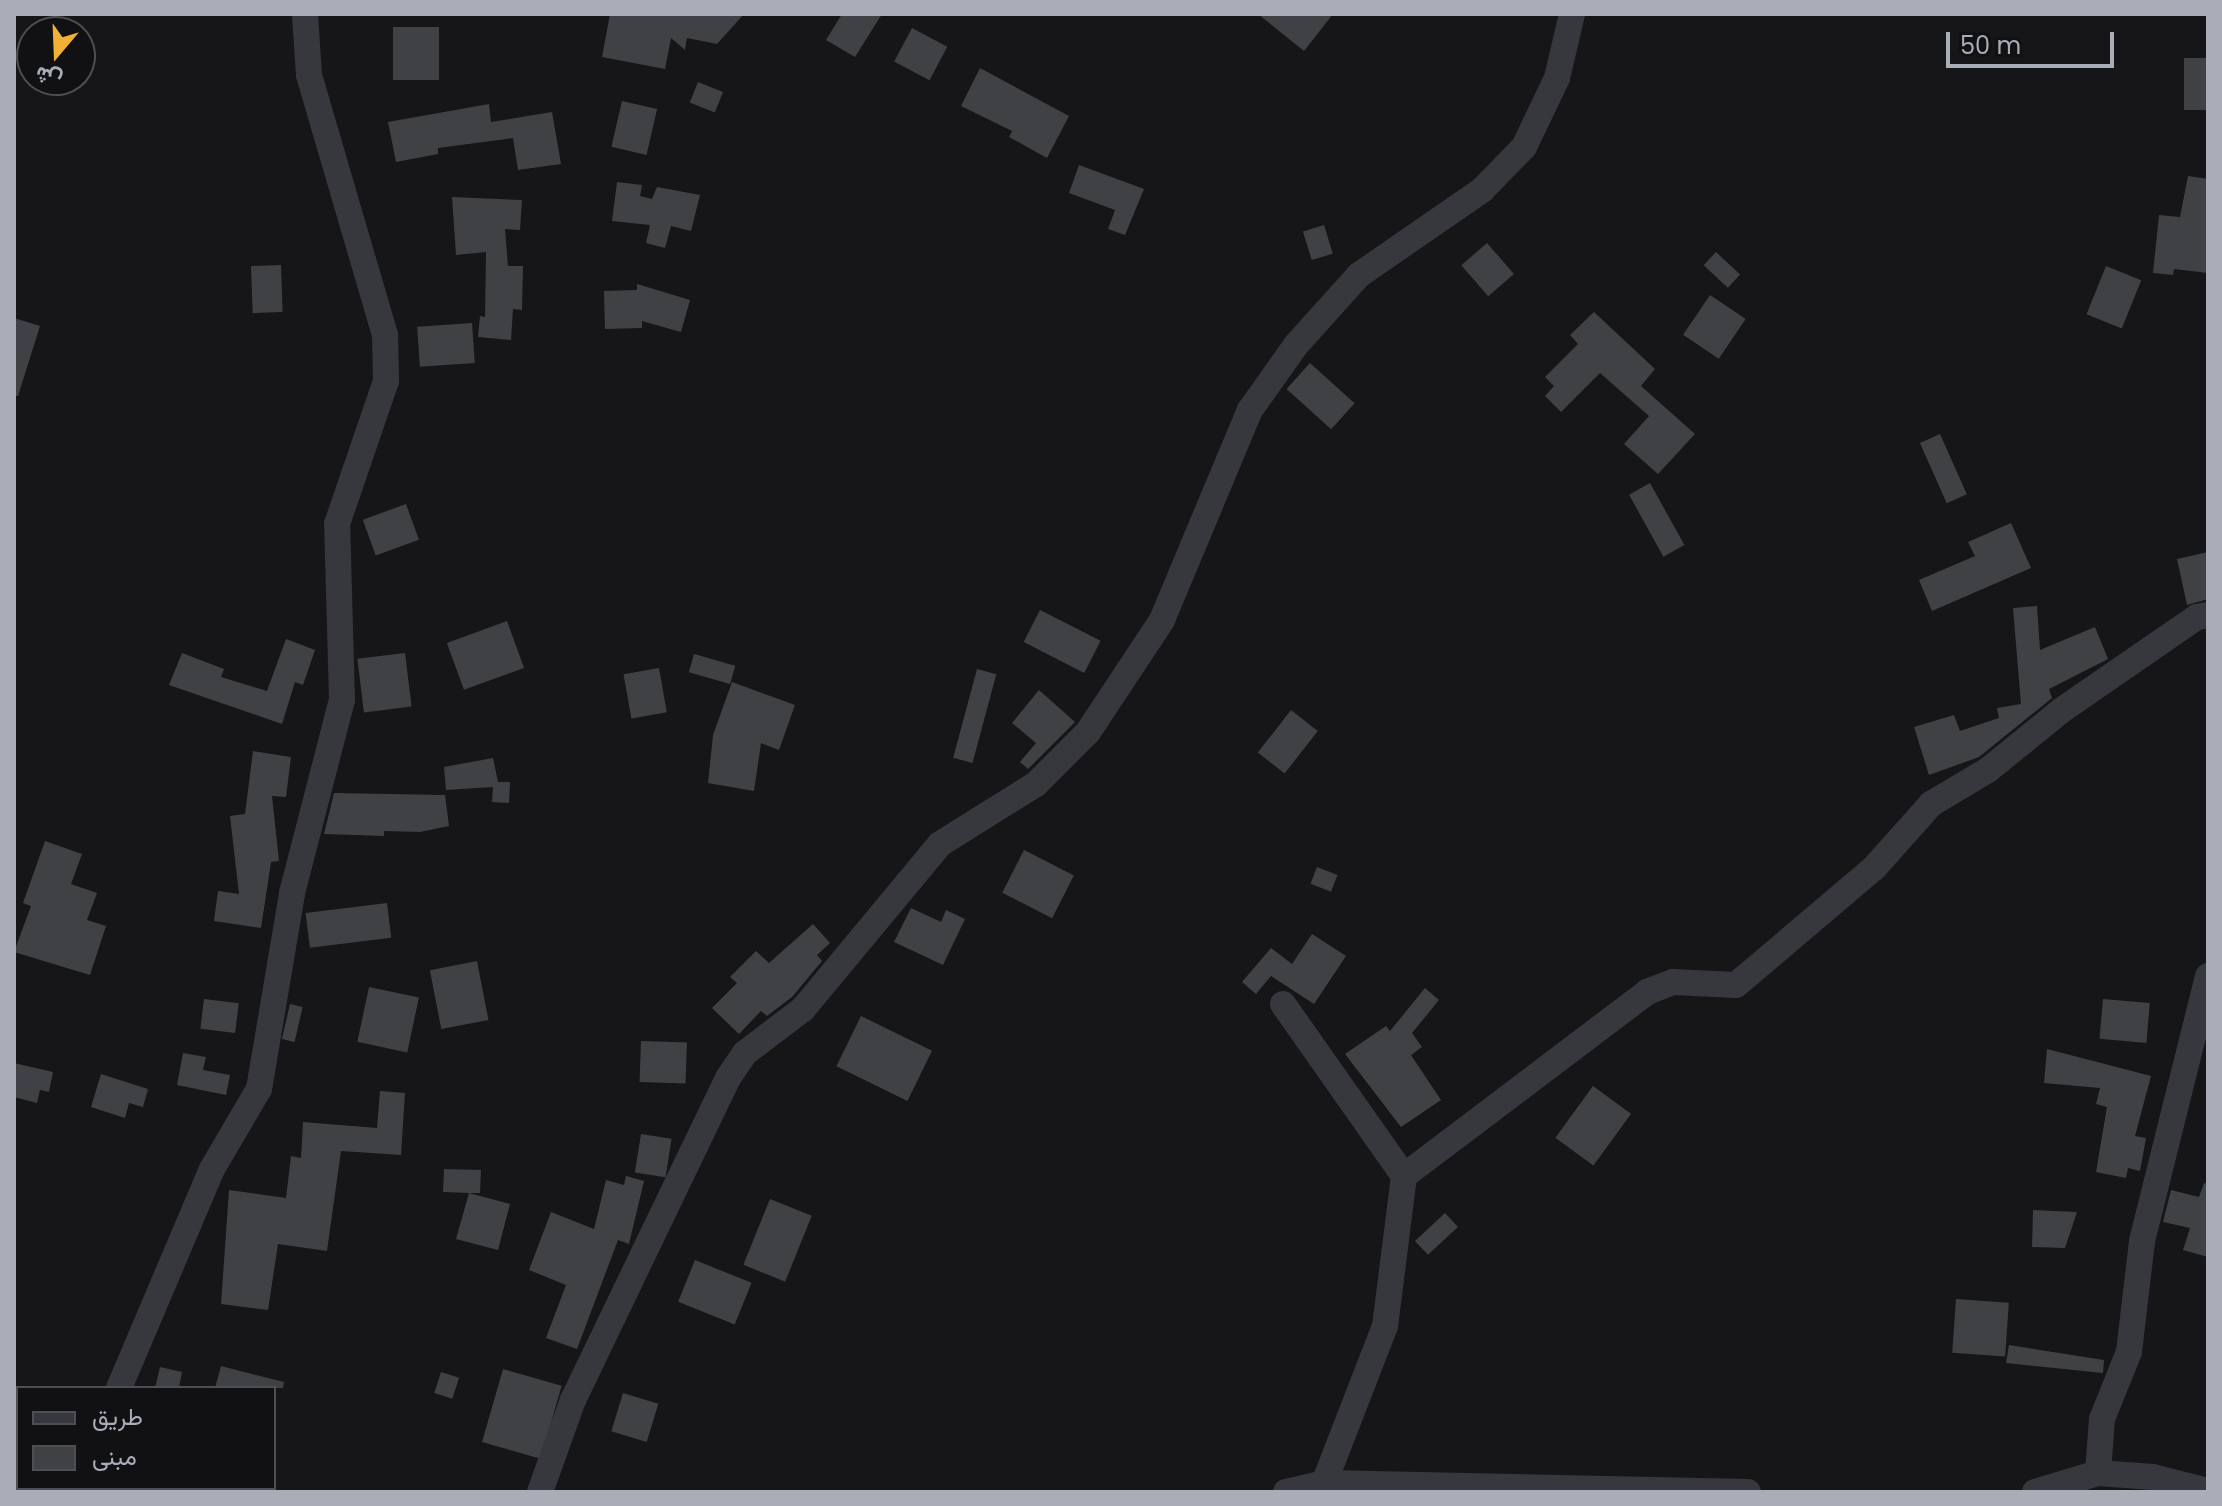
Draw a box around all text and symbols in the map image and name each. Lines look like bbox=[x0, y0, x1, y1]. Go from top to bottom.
north arrow bbox=[16, 16, 96, 96]
scale bar bbox=[1950, 16, 2118, 66]
text: 50 m bbox=[1960, 29, 2021, 62]
text: ش bbox=[31, 58, 66, 96]
legend bbox=[16, 1386, 276, 1490]
text: طريق bbox=[92, 1400, 143, 1433]
text: مبنى bbox=[92, 1440, 137, 1473]

